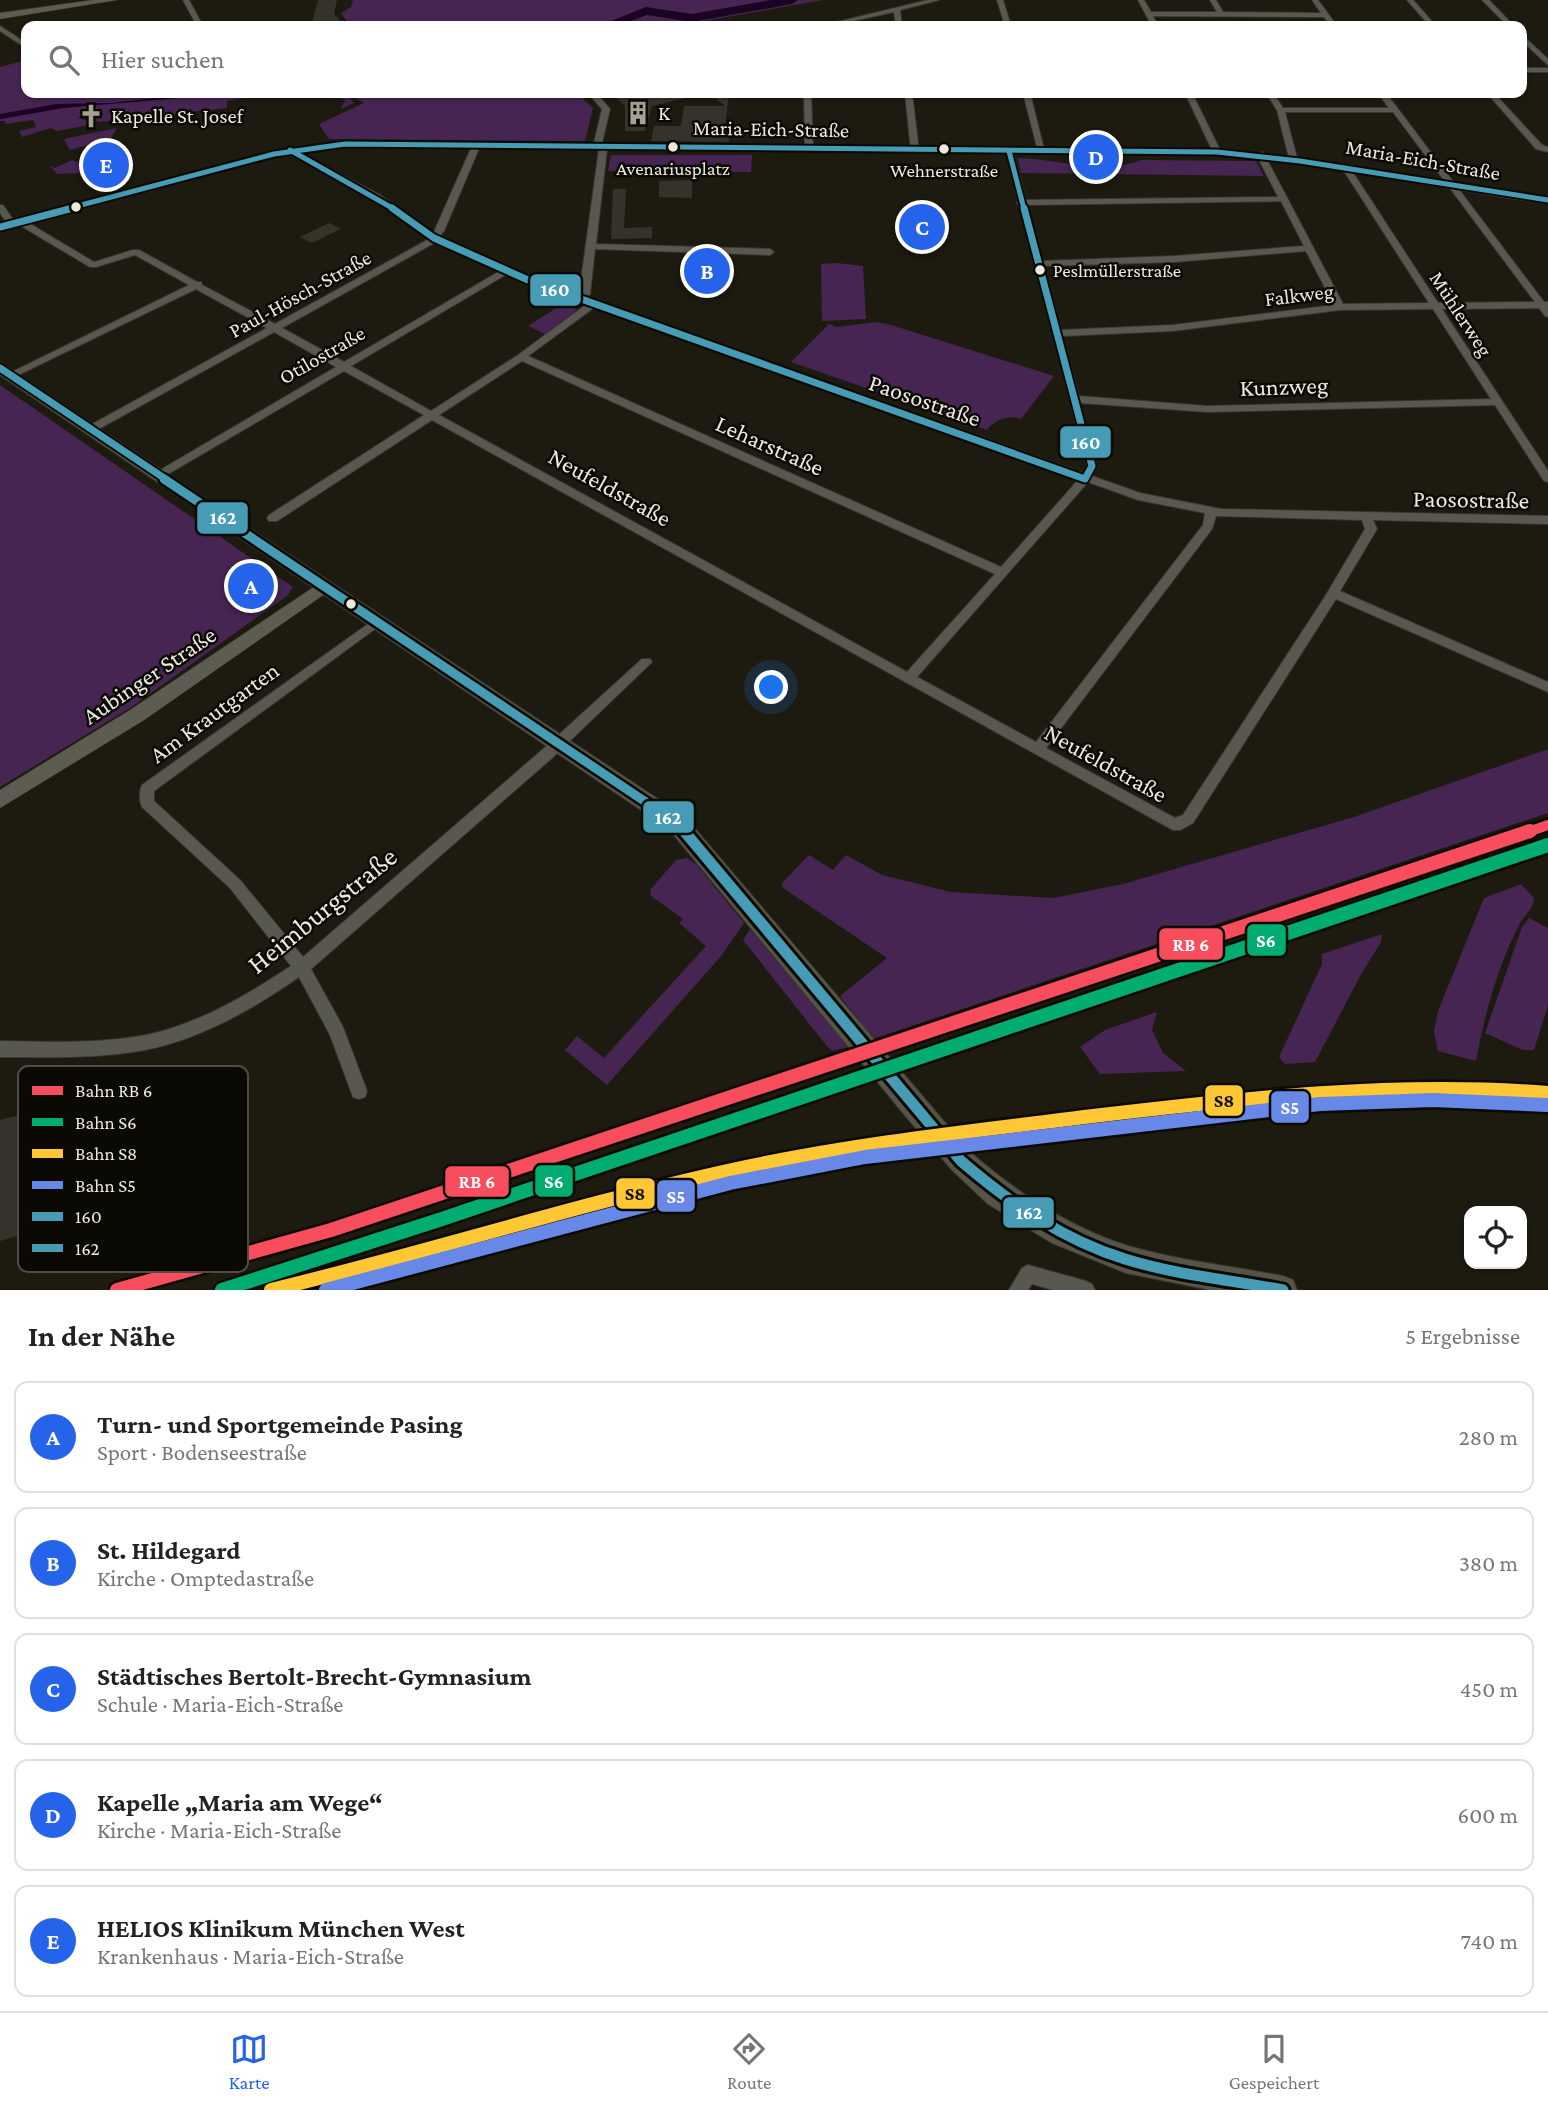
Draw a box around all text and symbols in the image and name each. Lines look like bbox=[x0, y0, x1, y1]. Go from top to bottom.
search box bbox=[21, 21, 1527, 98]
icon: search bbox=[45, 41, 83, 79]
text: Hier suchen bbox=[101, 45, 224, 74]
building icon: K bbox=[624, 99, 652, 127]
place label: K bbox=[658, 101, 671, 125]
church icon: Kapelle St. Josef bbox=[77, 102, 105, 130]
place label: Kapelle St. Josef bbox=[111, 104, 245, 128]
street label: Maria-Eich-Straße bbox=[693, 116, 849, 142]
pin: D bbox=[1073, 131, 1119, 183]
street label: Maria-Eich-Straße bbox=[1344, 135, 1502, 185]
pin: E bbox=[83, 139, 129, 191]
marker: Avenariusplatz bbox=[666, 140, 680, 154]
marker: Wehnerstraße bbox=[937, 142, 951, 156]
place label: Avenariusplatz bbox=[616, 158, 730, 179]
place label: Wehnerstraße bbox=[890, 160, 998, 181]
unlabelled marker bbox=[69, 200, 83, 214]
pin: C bbox=[899, 201, 945, 253]
street label: Paul-Hösch-Straße bbox=[225, 245, 375, 343]
pin: B bbox=[684, 245, 730, 297]
place label: Peslmüllerstraße bbox=[1053, 260, 1181, 281]
marker: Peslmüllerstraße bbox=[1033, 263, 1047, 277]
street label: Mühlerweg bbox=[1425, 267, 1497, 361]
line badge: 160 bbox=[529, 273, 582, 307]
text: 160 bbox=[540, 279, 570, 300]
street label: Falkweg bbox=[1263, 279, 1335, 311]
street label: Otilostraße bbox=[275, 321, 369, 389]
street label: Paosostraße bbox=[866, 368, 984, 432]
street label: Kunzweg bbox=[1239, 371, 1329, 401]
street label: Leharstraße bbox=[712, 409, 828, 481]
line badge: 160 bbox=[1059, 425, 1112, 459]
text: 160 bbox=[1071, 432, 1101, 453]
street label: Neufeldstraße bbox=[544, 442, 676, 532]
street label: Paosostraße bbox=[1413, 484, 1529, 514]
line badge: 162 bbox=[196, 501, 249, 535]
text: 162 bbox=[210, 507, 237, 528]
pin: A bbox=[228, 560, 274, 612]
unlabelled marker bbox=[344, 597, 358, 611]
street label: Aubinger Straße bbox=[77, 620, 221, 730]
street label: Am Krautgarten bbox=[144, 656, 284, 768]
your location bbox=[754, 670, 788, 704]
street label: Neufeldstraße bbox=[1040, 718, 1172, 808]
line badge: 162 bbox=[642, 800, 695, 834]
text: 162 bbox=[655, 807, 682, 828]
street label: Heimburgstraße bbox=[241, 840, 403, 980]
line badge: S6 bbox=[1246, 923, 1287, 957]
line badge: RB 6 bbox=[1158, 927, 1224, 961]
text: S6 bbox=[1256, 930, 1276, 951]
text: RB 6 bbox=[1173, 934, 1209, 955]
legend bbox=[18, 1066, 248, 1272]
text: Bahn RB 6 bbox=[75, 1080, 152, 1101]
line badge: S8 bbox=[1204, 1084, 1244, 1117]
text: S8 bbox=[1214, 1090, 1234, 1111]
line badge: S5 bbox=[1270, 1090, 1310, 1124]
text: S5 bbox=[1281, 1097, 1299, 1118]
text: Bahn S6 bbox=[75, 1112, 137, 1133]
text: Bahn S8 bbox=[75, 1143, 137, 1164]
line badge: S6 bbox=[534, 1164, 574, 1198]
line badge: RB 6 bbox=[444, 1165, 510, 1198]
text: RB 6 bbox=[459, 1171, 495, 1192]
text: S6 bbox=[544, 1171, 564, 1192]
text: Bahn S5 bbox=[75, 1175, 136, 1196]
line badge: S8 bbox=[615, 1177, 656, 1210]
line badge: S5 bbox=[656, 1179, 696, 1213]
text: S8 bbox=[625, 1183, 645, 1204]
text: S5 bbox=[667, 1186, 685, 1207]
line badge: 162 bbox=[1002, 1196, 1055, 1229]
text: 162 bbox=[1016, 1202, 1043, 1223]
text: 160 bbox=[75, 1206, 102, 1227]
map controls bbox=[1464, 1206, 1527, 1269]
button: locate bbox=[1464, 1206, 1527, 1269]
text: 162 bbox=[75, 1238, 100, 1259]
text: In der Nähe bbox=[28, 1319, 175, 1352]
text: 5 Ergebnisse bbox=[1405, 1323, 1520, 1349]
text: Turn- und Sportgemeinde Pasing bbox=[97, 1410, 463, 1439]
text: A bbox=[46, 1424, 60, 1450]
text: 280 m bbox=[1459, 1424, 1518, 1450]
text: Sport · Bodenseestraße bbox=[97, 1439, 307, 1465]
text: St. Hildegard bbox=[97, 1536, 241, 1565]
text: B bbox=[46, 1550, 60, 1576]
text: 380 m bbox=[1459, 1550, 1518, 1576]
text: Kirche · Omptedastraße bbox=[97, 1565, 314, 1591]
text: Städtisches Bertolt-Brecht-Gymnasium bbox=[97, 1662, 531, 1691]
text: C bbox=[46, 1676, 60, 1702]
text: 450 m bbox=[1460, 1676, 1518, 1702]
text: Schule · Maria-Eich-Straße bbox=[97, 1691, 343, 1717]
text: Kapelle „Maria am Wege“ bbox=[97, 1788, 383, 1817]
text: D bbox=[45, 1802, 61, 1828]
text: 600 m bbox=[1458, 1802, 1518, 1828]
text: Kirche · Maria-Eich-Straße bbox=[97, 1817, 341, 1843]
text: HELIOS Klinikum München West bbox=[97, 1914, 465, 1943]
text: E bbox=[46, 1928, 60, 1954]
text: 740 m bbox=[1461, 1928, 1518, 1954]
text: Krankenhaus · Maria-Eich-Straße bbox=[97, 1943, 404, 1969]
tab: Karte bbox=[229, 2030, 270, 2093]
tab: Route bbox=[727, 2030, 771, 2093]
tab: Gespeichert bbox=[1229, 2030, 1319, 2093]

